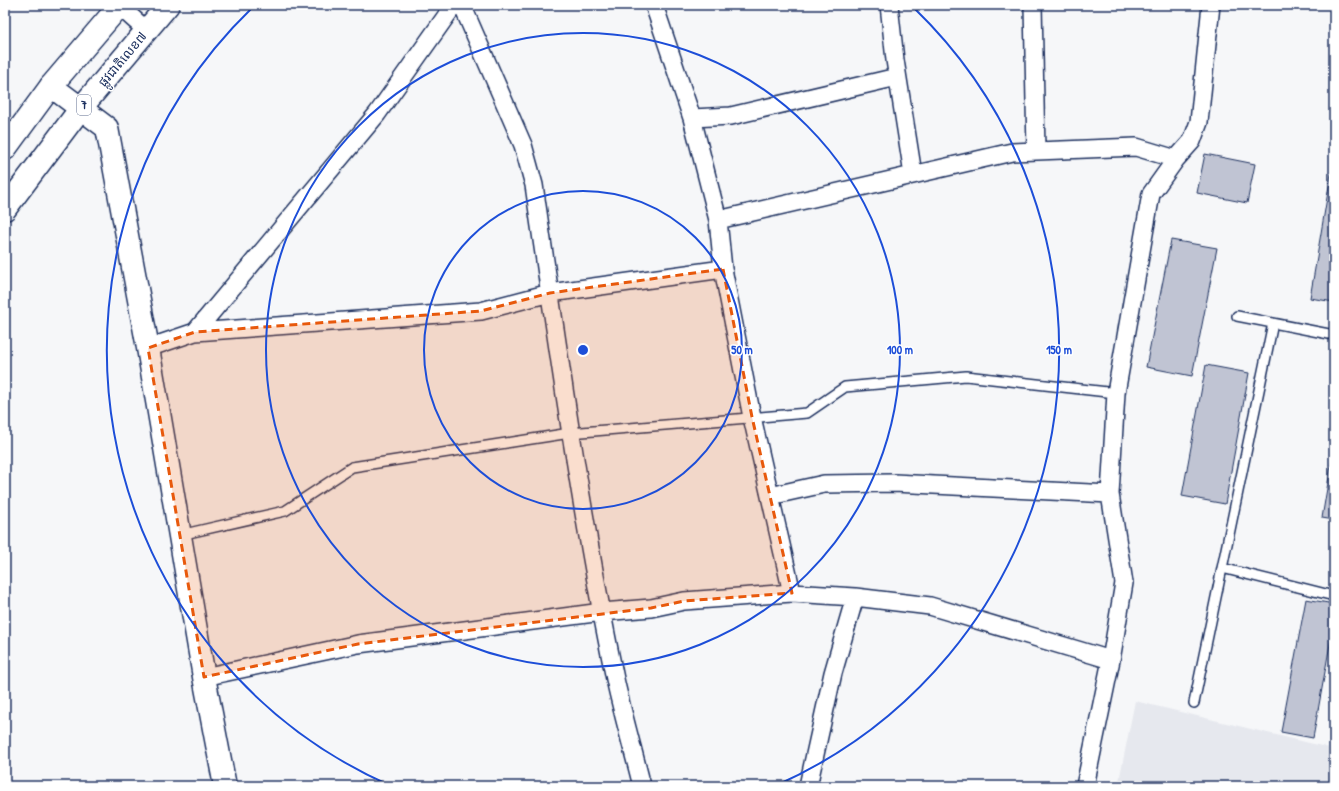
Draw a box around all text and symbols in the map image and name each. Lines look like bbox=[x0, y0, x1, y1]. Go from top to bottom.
street label: ផ្លូវជាតិលេខ៧ bbox=[94, 28, 153, 92]
road number: 7 bbox=[77, 95, 91, 115]
text: 50 m bbox=[731, 341, 753, 358]
text: 100 m bbox=[887, 341, 913, 358]
text: 150 m bbox=[1046, 341, 1072, 358]
centre of rings bbox=[576, 343, 590, 357]

